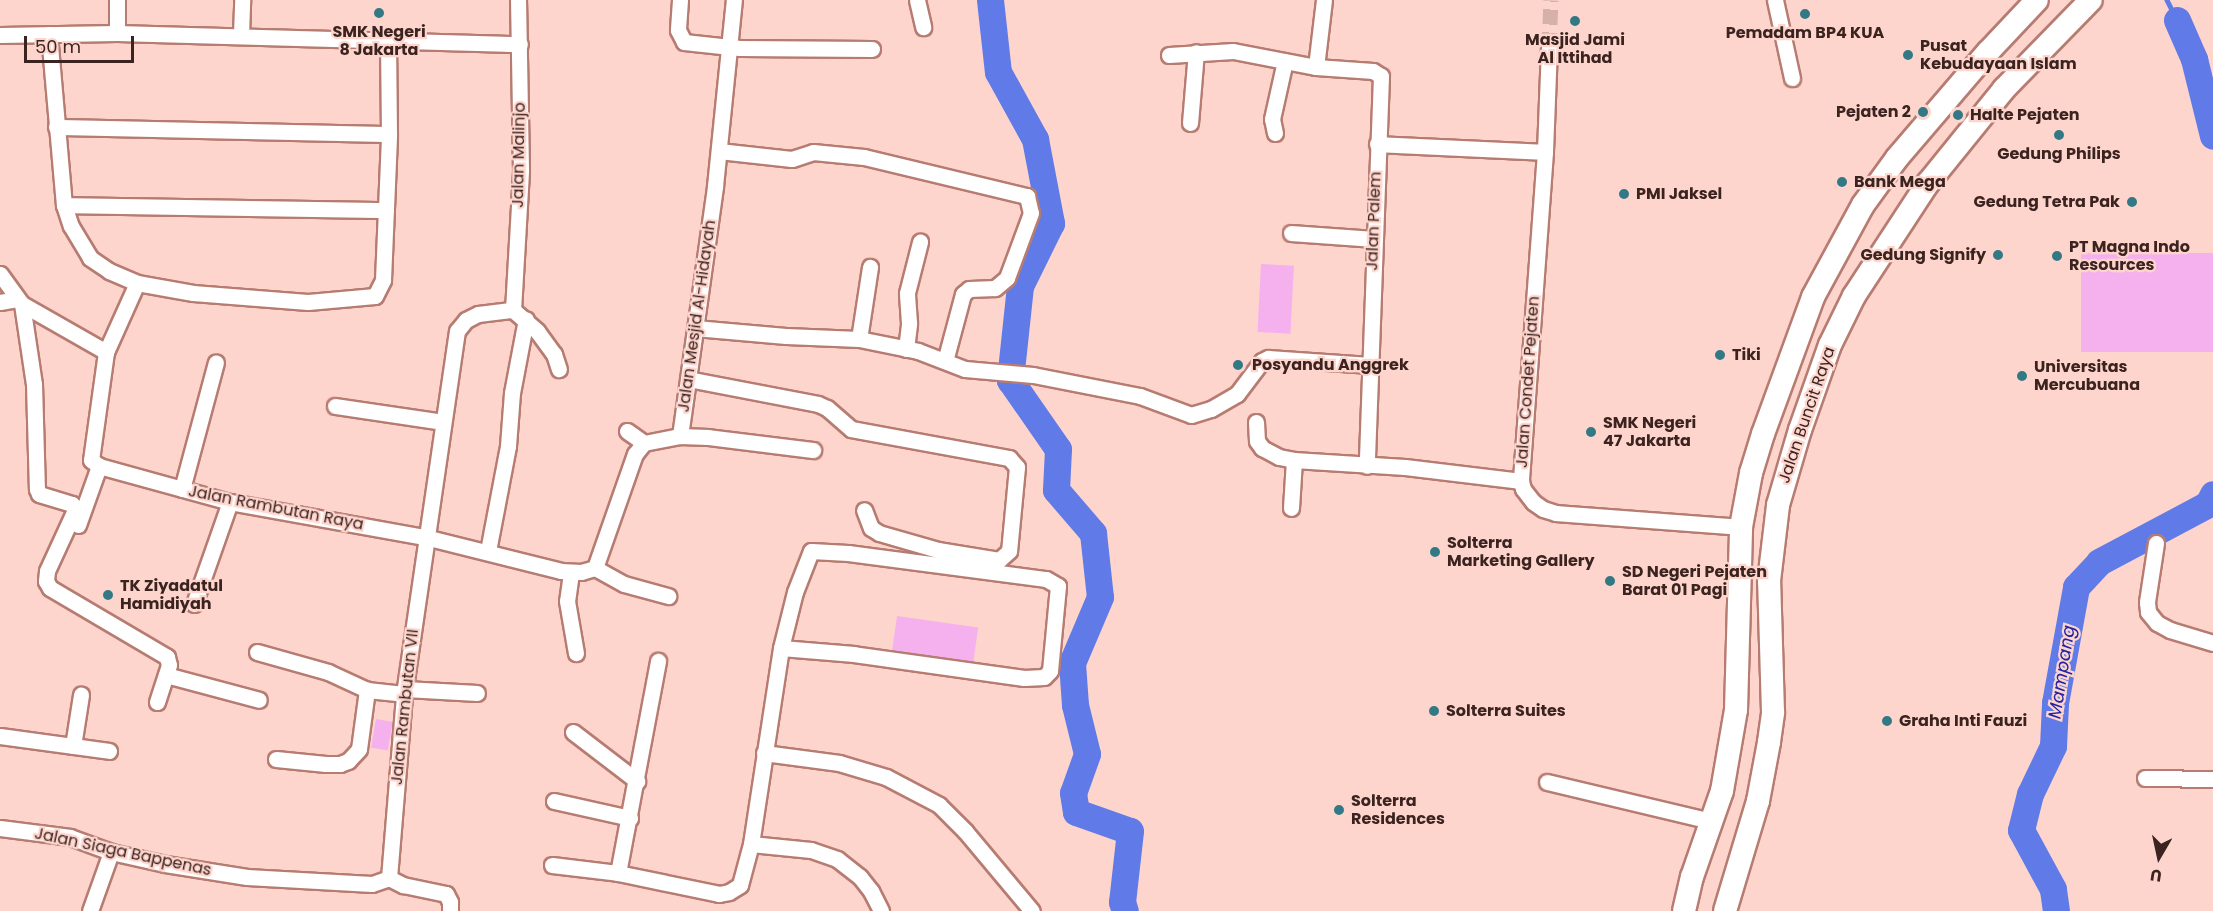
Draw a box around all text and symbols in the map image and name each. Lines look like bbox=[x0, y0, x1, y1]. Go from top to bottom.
marker: SMK Negeri 8 Jakarta bbox=[372, 6, 386, 20]
marker: Pemadam BP4 KUA bbox=[1798, 7, 1812, 21]
marker: Masjid Jami Al Ittihad bbox=[1568, 14, 1582, 28]
place label: SMK Negeri 8 Jakarta bbox=[332, 22, 426, 60]
place label: Pemadam BP4 KUA bbox=[1726, 23, 1884, 43]
scale bar bbox=[27, 24, 136, 62]
place label: Masjid Jami Al Ittihad bbox=[1525, 30, 1625, 68]
text: 50 m bbox=[35, 34, 81, 59]
place label: Pusat Kebudayaan Islam bbox=[1920, 36, 2077, 74]
marker: Pusat Kebudayaan Islam bbox=[1901, 48, 1915, 62]
street label: Jalan Malinjo bbox=[508, 102, 530, 208]
place label: Pejaten 2 bbox=[1836, 102, 1911, 122]
marker: Pejaten 2 bbox=[1916, 105, 1930, 119]
place label: Halte Pejaten bbox=[1970, 105, 2080, 125]
marker: Halte Pejaten bbox=[1951, 108, 1965, 122]
marker: Gedung Philips bbox=[2052, 128, 2066, 142]
place label: Gedung Philips bbox=[1997, 144, 2121, 164]
street label: Jalan Palem bbox=[1363, 171, 1385, 271]
place label: Bank Mega bbox=[1854, 172, 1946, 192]
marker: Bank Mega bbox=[1835, 175, 1849, 189]
place label: PMI Jaksel bbox=[1636, 184, 1722, 204]
marker: PMI Jaksel bbox=[1617, 187, 1631, 201]
place label: Gedung Tetra Pak bbox=[1974, 192, 2120, 212]
marker: Gedung Tetra Pak bbox=[2125, 195, 2139, 209]
street label: Jalan Mesjid Al-Hidayah bbox=[674, 219, 720, 413]
place label: PT Magna Indo Resources bbox=[2069, 237, 2190, 275]
place label: Gedung Signify bbox=[1860, 245, 1986, 265]
marker: Gedung Signify bbox=[1991, 248, 2005, 262]
marker: PT Magna Indo Resources bbox=[2050, 249, 2064, 263]
street label: Jalan Condet Pejaten bbox=[1512, 295, 1544, 469]
street label: Jalan Buncit Raya bbox=[1775, 344, 1839, 486]
place label: Tiki bbox=[1732, 345, 1761, 365]
marker: Tiki bbox=[1713, 348, 1727, 362]
place label: Posyandu Anggrek bbox=[1252, 355, 1409, 375]
marker: Posyandu Anggrek bbox=[1229, 356, 1247, 374]
place label: Universitas Mercubuana bbox=[2034, 357, 2140, 395]
marker: Universitas Mercubuana bbox=[2015, 369, 2029, 383]
place label: SMK Negeri 47 Jakarta bbox=[1603, 413, 1696, 451]
marker: SMK Negeri 47 Jakarta bbox=[1584, 425, 1598, 439]
street label: Jalan Rambutan Raya bbox=[187, 482, 365, 534]
place label: Solterra Marketing Gallery bbox=[1447, 533, 1595, 571]
marker: Solterra Marketing Gallery bbox=[1428, 545, 1442, 559]
place label: SD Negeri Pejaten Barat 01 Pagi bbox=[1622, 562, 1767, 600]
marker: SD Negeri Pejaten Barat 01 Pagi bbox=[1603, 574, 1617, 588]
place label: TK Ziyadatul Hamidiyah bbox=[120, 576, 223, 614]
marker: TK Ziyadatul Hamidiyah bbox=[101, 588, 115, 602]
water label: Mampang bbox=[2044, 624, 2080, 720]
street label: Jalan Rambutan VII bbox=[387, 628, 423, 786]
place label: Solterra Suites bbox=[1446, 701, 1566, 721]
marker: Solterra Suites bbox=[1427, 704, 1441, 718]
place label: Graha Inti Fauzi bbox=[1899, 711, 2027, 731]
marker: Graha Inti Fauzi bbox=[1880, 714, 1894, 728]
place label: Solterra Residences bbox=[1351, 791, 1445, 829]
marker: Solterra Residences bbox=[1332, 803, 1346, 817]
street label: Jalan Siaga Bappenas bbox=[33, 824, 213, 880]
north arrow bbox=[2129, 827, 2189, 887]
text: U bbox=[2149, 863, 2163, 888]

